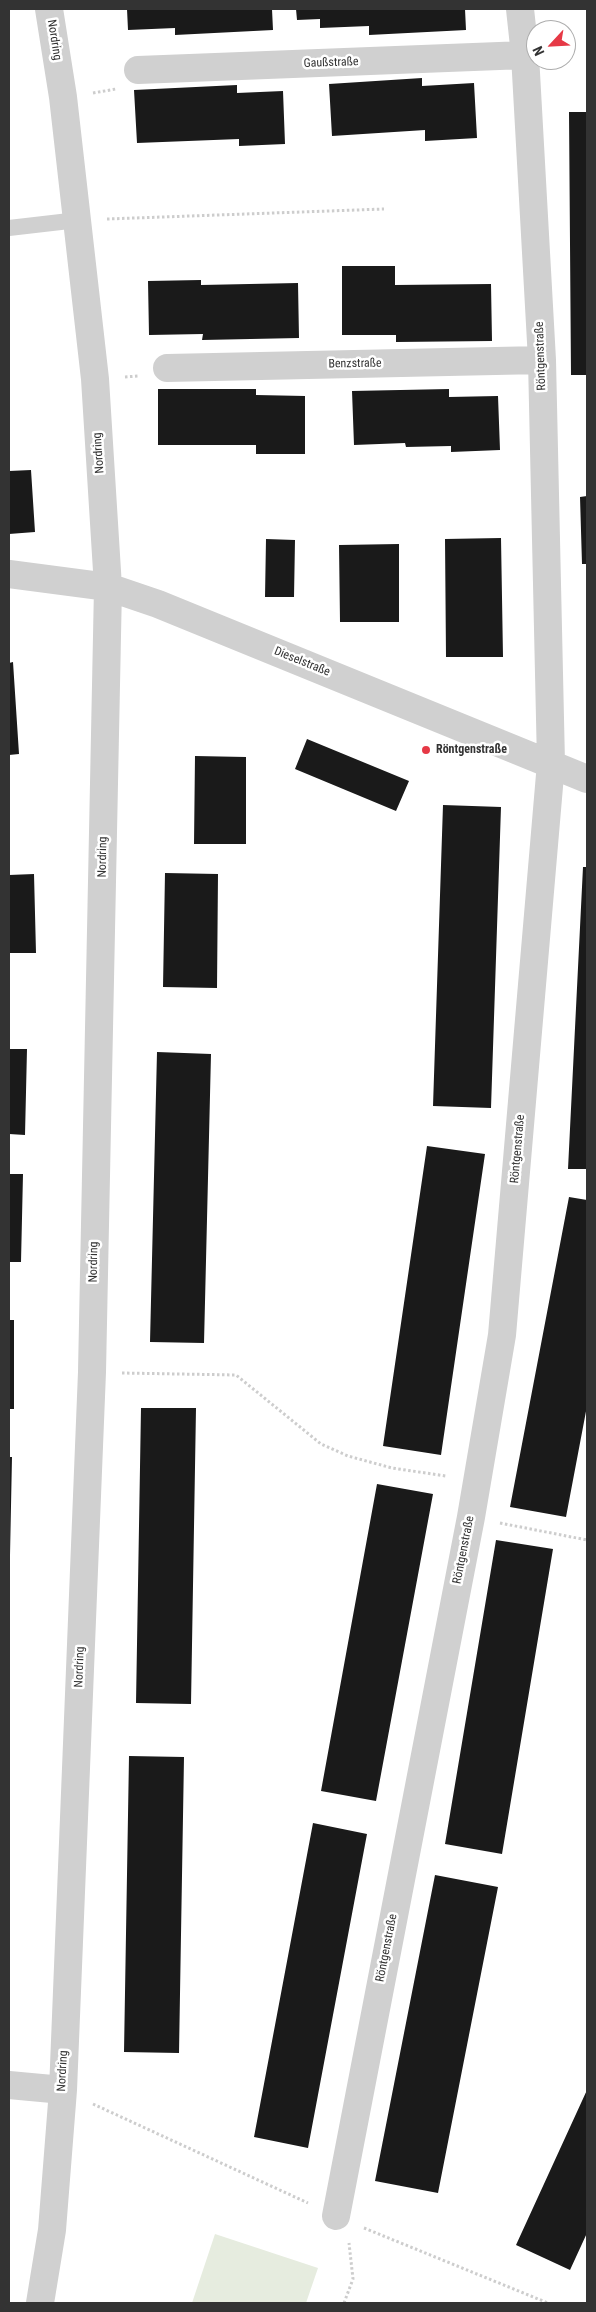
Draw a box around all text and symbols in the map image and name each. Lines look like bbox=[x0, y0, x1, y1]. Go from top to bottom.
street label: Nordring bbox=[44, 19, 64, 61]
north arrow bbox=[526, 20, 576, 70]
text: N bbox=[529, 44, 547, 58]
street label: Gaußstraße bbox=[303, 55, 359, 71]
street label: Röntgenstraße bbox=[533, 321, 549, 391]
street label: Benzstraße bbox=[328, 356, 382, 372]
street label: Nordring bbox=[90, 432, 108, 474]
street label: Dieselstraße bbox=[272, 644, 332, 680]
place label: Röntgenstraße bbox=[436, 743, 507, 757]
marker: Röntgenstraße bbox=[420, 744, 432, 756]
street label: Nordring bbox=[95, 836, 111, 878]
street label: Röntgenstraße bbox=[508, 1114, 528, 1184]
street label: Nordring bbox=[86, 1241, 102, 1283]
street label: Röntgenstraße bbox=[450, 1515, 478, 1585]
street label: Nordring bbox=[72, 1646, 88, 1688]
street label: Röntgenstraße bbox=[373, 1913, 401, 1983]
street label: Nordring bbox=[55, 2050, 71, 2092]

